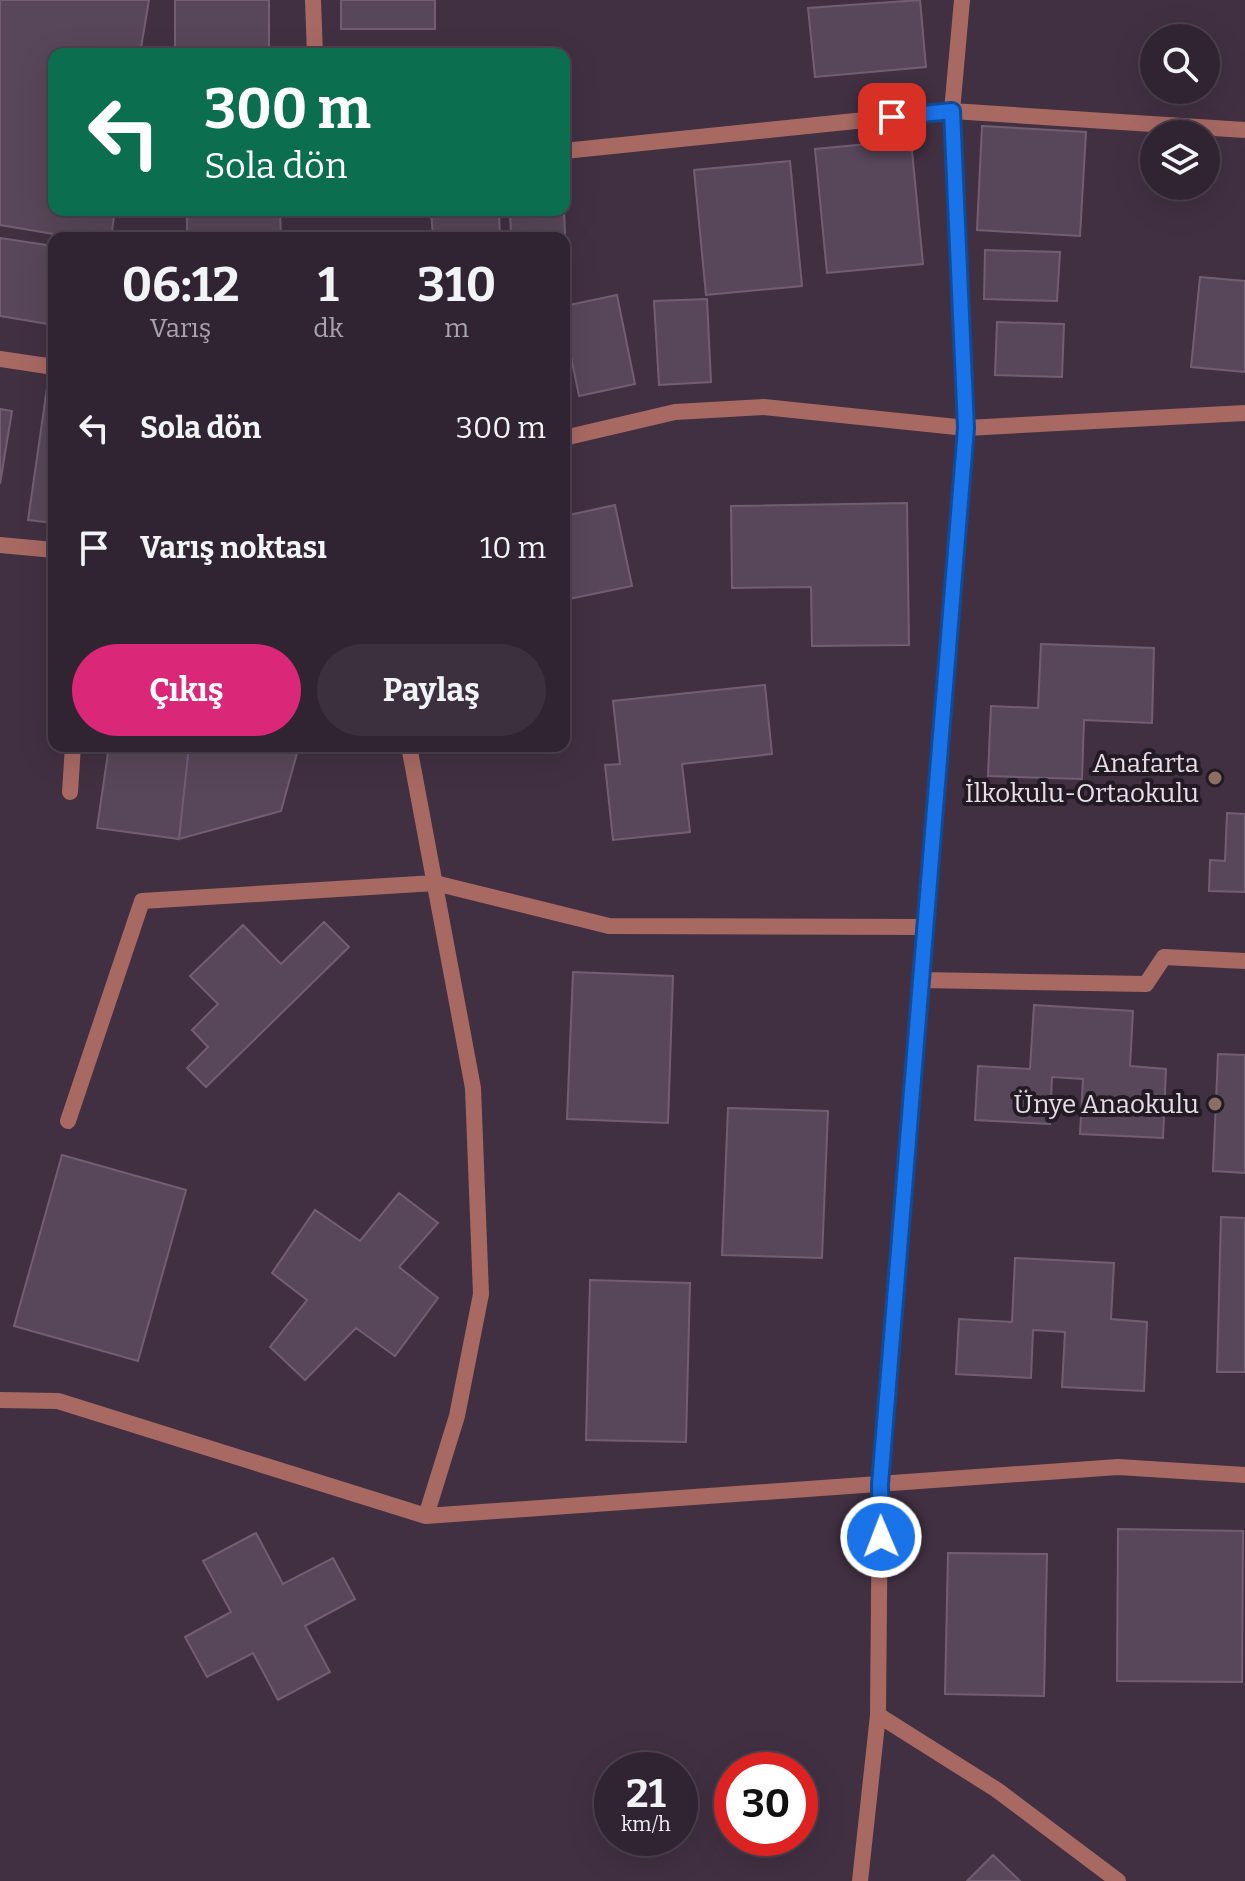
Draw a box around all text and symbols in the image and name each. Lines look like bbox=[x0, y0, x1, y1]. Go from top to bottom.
map controls bbox=[1140, 24, 1220, 200]
button: search bbox=[1140, 24, 1220, 104]
text: 300 m bbox=[204, 76, 371, 143]
icon: left bbox=[72, 80, 176, 184]
pin bbox=[858, 83, 926, 151]
icon: arrive bbox=[870, 95, 914, 139]
button: layers bbox=[1140, 120, 1220, 200]
text: Sola dön bbox=[204, 144, 347, 188]
text: 06:12 bbox=[122, 256, 240, 314]
text: 1 bbox=[318, 256, 339, 314]
text: 310 bbox=[417, 256, 496, 314]
text: Varış bbox=[150, 313, 212, 344]
text: dk bbox=[313, 313, 344, 344]
text: m bbox=[444, 313, 469, 344]
icon: left bbox=[72, 406, 116, 450]
text: Sola dön bbox=[140, 410, 261, 446]
text: 300 m bbox=[456, 410, 546, 446]
icon: arrive bbox=[72, 526, 116, 570]
text: Varış noktası bbox=[140, 530, 327, 566]
text: 10 m bbox=[480, 530, 546, 566]
button: Çıkış bbox=[72, 644, 301, 736]
button: Paylaş bbox=[317, 644, 546, 736]
place label: Anafarta İlkokulu-Ortaokulu bbox=[965, 748, 1199, 809]
marker: Anafarta İlkokulu-Ortaokulu bbox=[1206, 769, 1224, 787]
place label: Ünye Anaokulu bbox=[1014, 1089, 1199, 1120]
marker: Ünye Anaokulu bbox=[1206, 1095, 1224, 1113]
position arrow bbox=[839, 1495, 923, 1579]
speed limit sign: 30 bbox=[714, 1752, 818, 1856]
text: 21 bbox=[626, 1770, 666, 1818]
text: km/h bbox=[621, 1812, 671, 1836]

